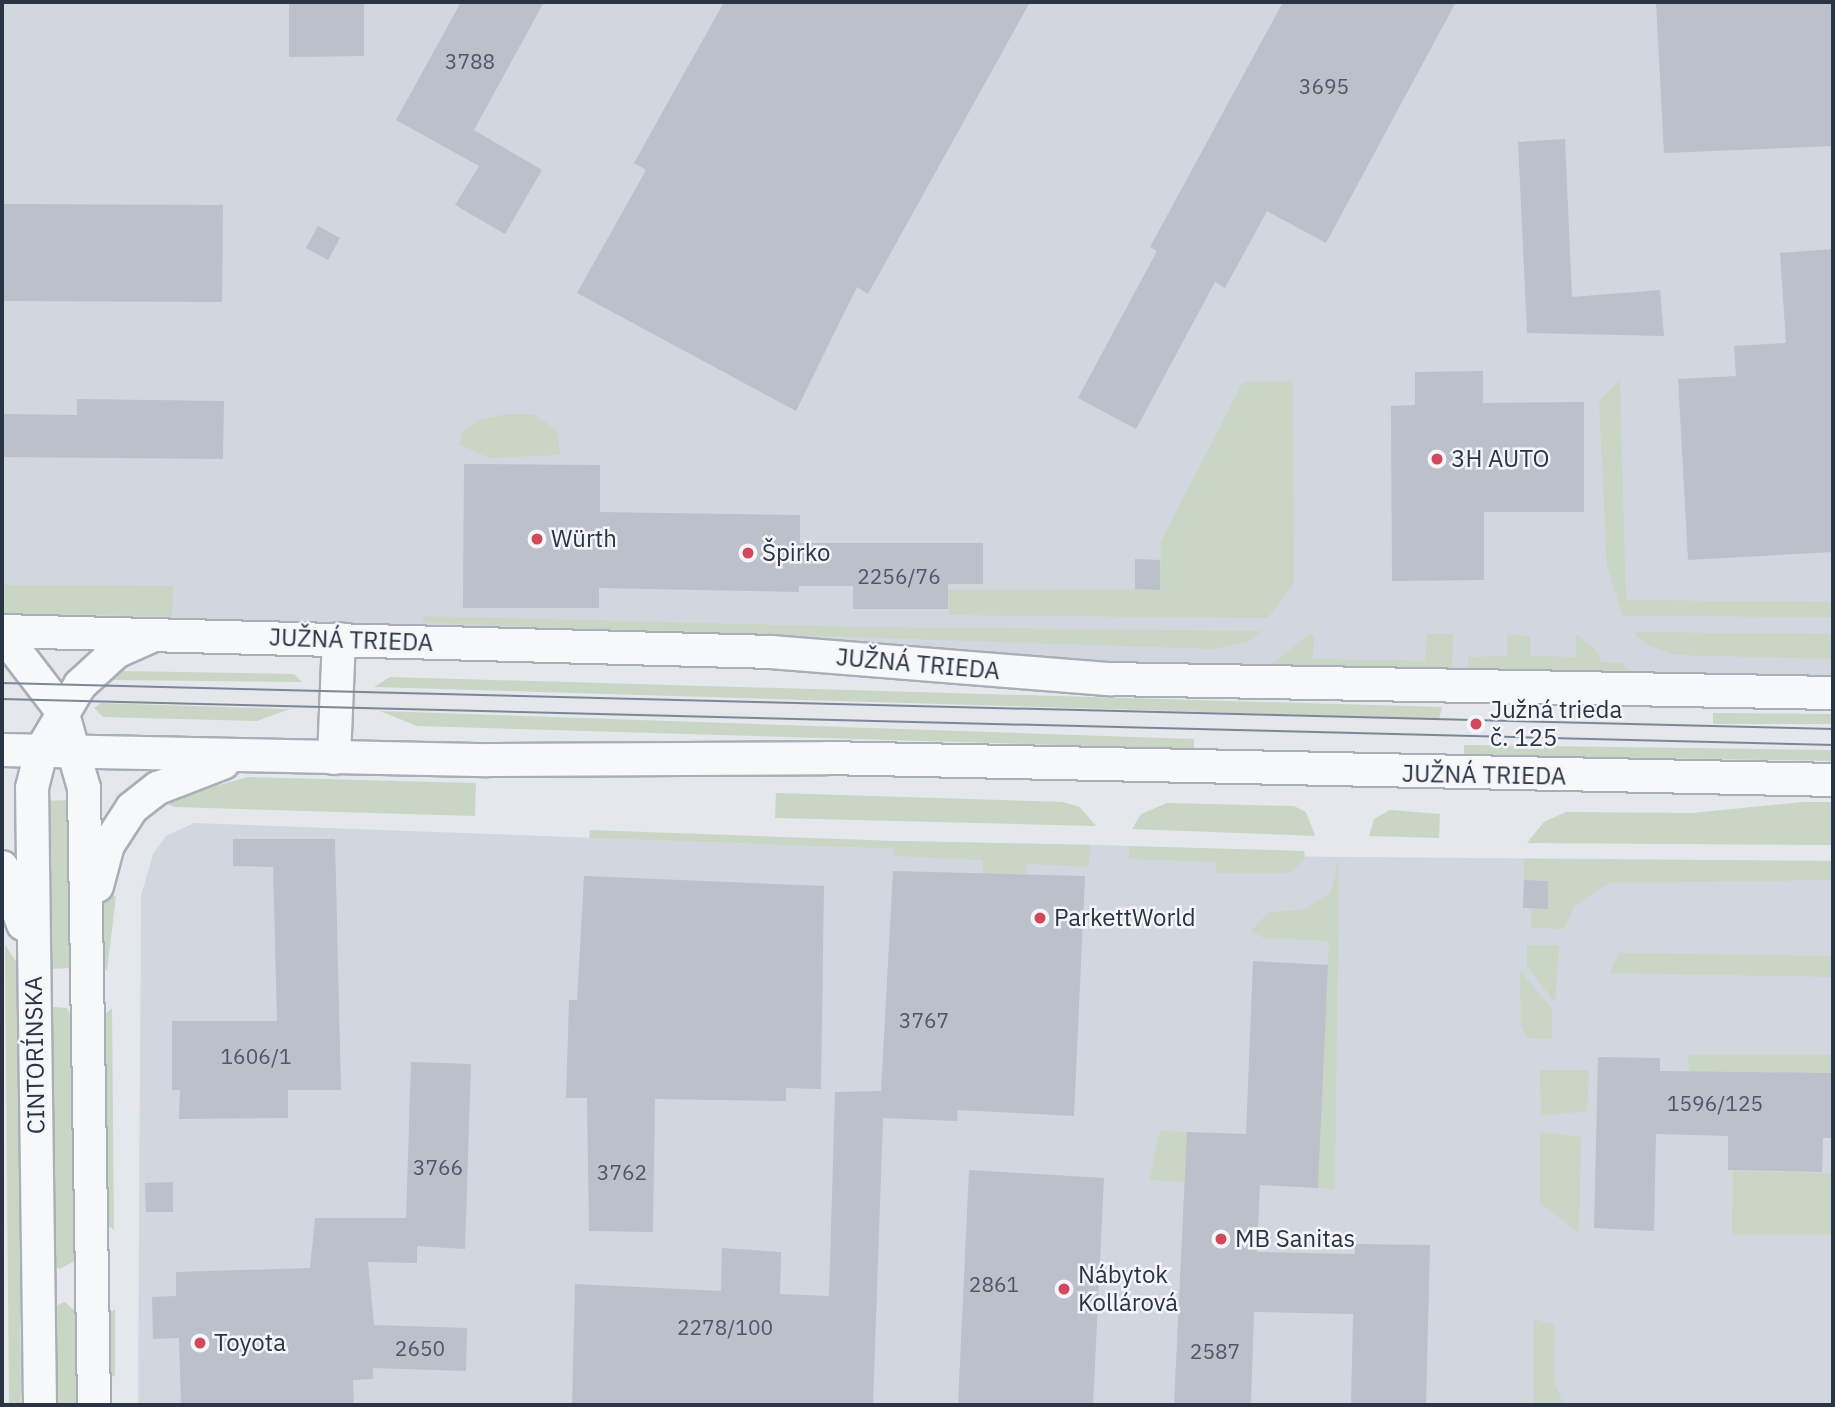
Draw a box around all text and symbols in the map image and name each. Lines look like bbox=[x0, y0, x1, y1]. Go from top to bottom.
house number: 3788 bbox=[445, 48, 495, 74]
house number: 3695 bbox=[1299, 73, 1349, 99]
place label: 3H AUTO bbox=[1451, 445, 1550, 473]
marker: 3H AUTO bbox=[1429, 451, 1445, 467]
place label: Würth bbox=[551, 525, 617, 553]
marker: Würth bbox=[529, 531, 545, 547]
place label: Špirko bbox=[762, 539, 830, 567]
marker: Špirko bbox=[740, 545, 756, 561]
house number: 2256/76 bbox=[857, 563, 941, 589]
street label: JUŽNÁ TRIEDA bbox=[268, 623, 434, 657]
street label: JUŽNÁ TRIEDA bbox=[835, 642, 1001, 686]
place label: Južná trieda č. 125 bbox=[1490, 696, 1622, 752]
marker: Južná trieda č. 125 bbox=[1468, 716, 1484, 732]
street label: JUŽNÁ TRIEDA bbox=[1402, 759, 1566, 791]
place label: ParkettWorld bbox=[1054, 904, 1196, 932]
marker: ParkettWorld bbox=[1032, 910, 1048, 926]
street label: CINTORÍNSKA bbox=[19, 976, 51, 1134]
house number: 3767 bbox=[899, 1007, 949, 1033]
house number: 1606/1 bbox=[220, 1043, 292, 1069]
house number: 1596/125 bbox=[1667, 1090, 1763, 1116]
house number: 3766 bbox=[413, 1154, 463, 1180]
house number: 3762 bbox=[597, 1159, 647, 1185]
place label: MB Sanitas bbox=[1235, 1225, 1355, 1253]
marker: MB Sanitas bbox=[1213, 1231, 1229, 1247]
place label: Nábytok Kollárová bbox=[1078, 1261, 1178, 1317]
house number: 2861 bbox=[969, 1271, 1019, 1297]
marker: Nábytok Kollárová bbox=[1056, 1281, 1072, 1297]
house number: 2278/100 bbox=[677, 1314, 773, 1340]
place label: Toyota bbox=[214, 1329, 286, 1357]
marker: Toyota bbox=[192, 1335, 208, 1351]
house number: 2650 bbox=[395, 1335, 445, 1361]
house number: 2587 bbox=[1190, 1338, 1240, 1364]

